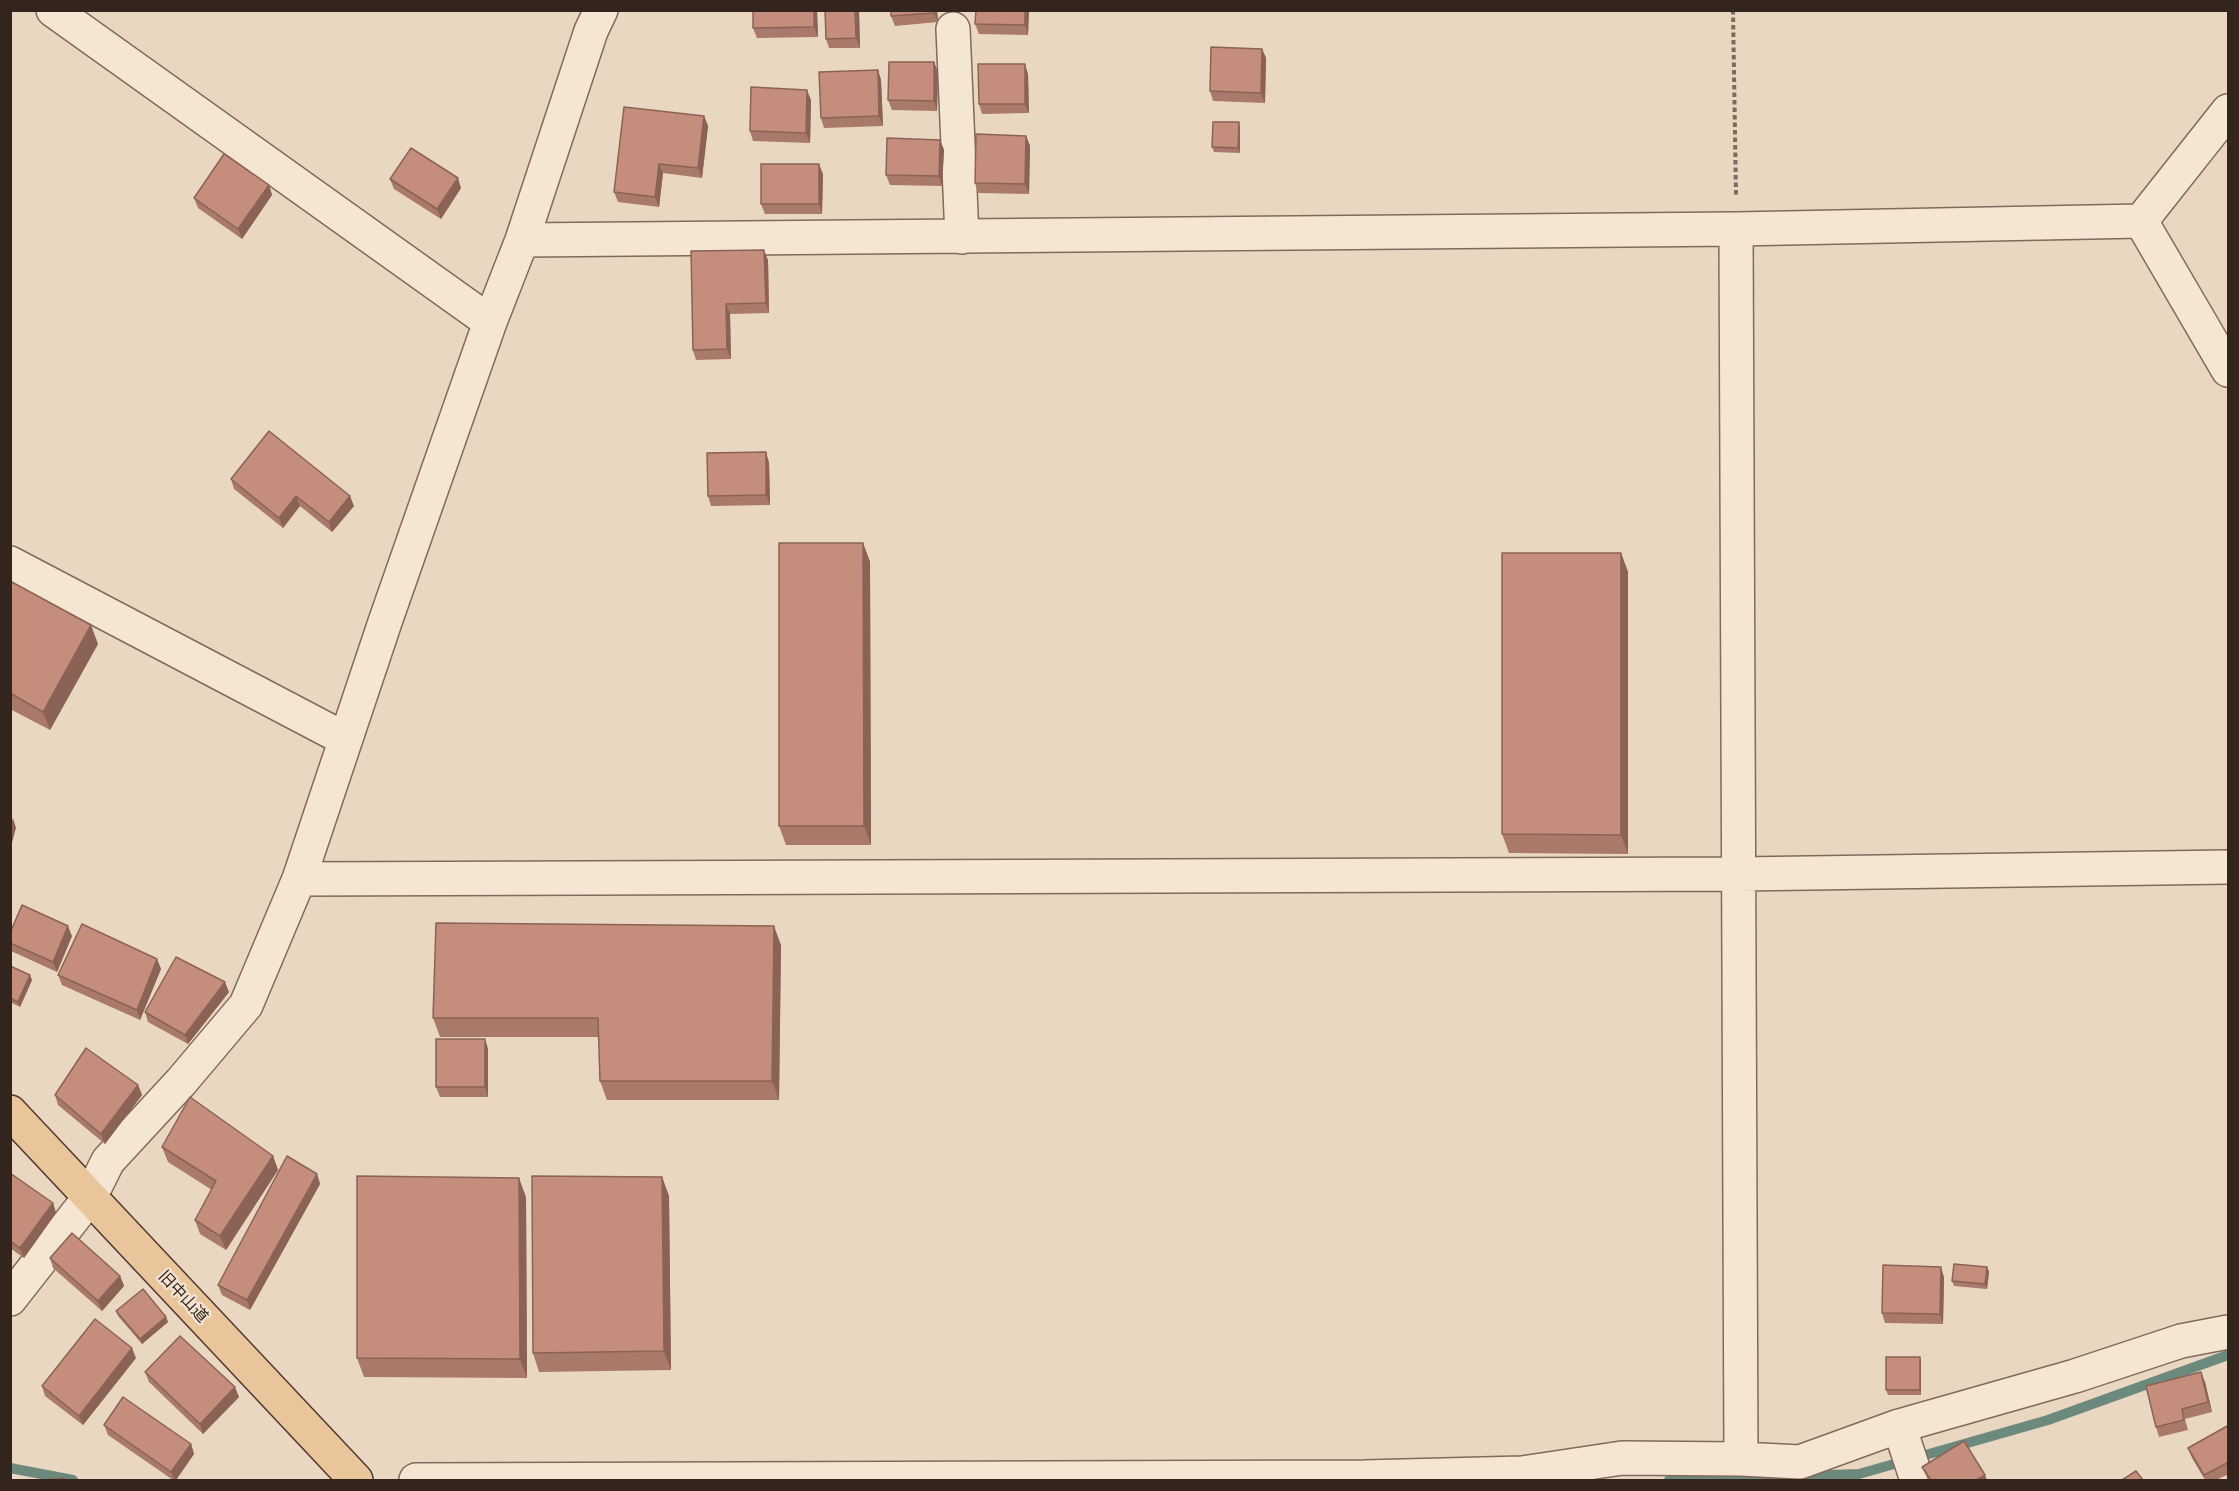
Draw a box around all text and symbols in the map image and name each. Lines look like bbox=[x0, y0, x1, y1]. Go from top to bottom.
street label: 旧中山道 bbox=[154, 1267, 212, 1327]

